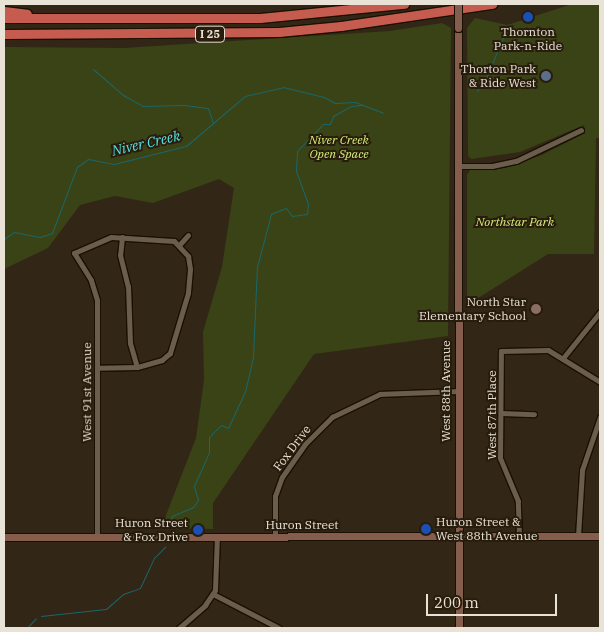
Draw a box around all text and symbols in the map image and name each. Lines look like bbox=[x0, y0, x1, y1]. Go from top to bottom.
marker: Thornton Park-n-Ride bbox=[522, 11, 534, 23]
place label: Thornton Park-n-Ride bbox=[494, 25, 562, 53]
road number: I 25 bbox=[195, 26, 225, 42]
place label: Thorton Park & Ride West bbox=[461, 62, 536, 90]
marker: Thorton Park & Ride West bbox=[540, 70, 552, 82]
water label: Niver Creek bbox=[110, 127, 182, 159]
park label: Niver Creek Open Space bbox=[309, 133, 369, 161]
park label: Northstar Park bbox=[476, 215, 554, 229]
place label: North Star Elementary School bbox=[419, 295, 526, 323]
marker: North Star Elementary School bbox=[530, 303, 542, 315]
street label: West 88th Avenue bbox=[439, 340, 453, 442]
street label: West 91st Avenue bbox=[80, 342, 94, 442]
street label: West 87th Place bbox=[485, 370, 499, 460]
street label: Fox Drive bbox=[270, 422, 314, 474]
place label: Huron Street & West 88th Avenue bbox=[436, 515, 537, 543]
place label: Huron Street & Fox Drive bbox=[115, 516, 188, 544]
street label: Huron Street bbox=[265, 518, 339, 532]
marker: Huron Street & West 88th Avenue bbox=[420, 523, 432, 535]
marker: Huron Street & Fox Drive bbox=[192, 524, 204, 536]
scale bar bbox=[429, 584, 560, 616]
text: 200 m bbox=[434, 593, 479, 612]

